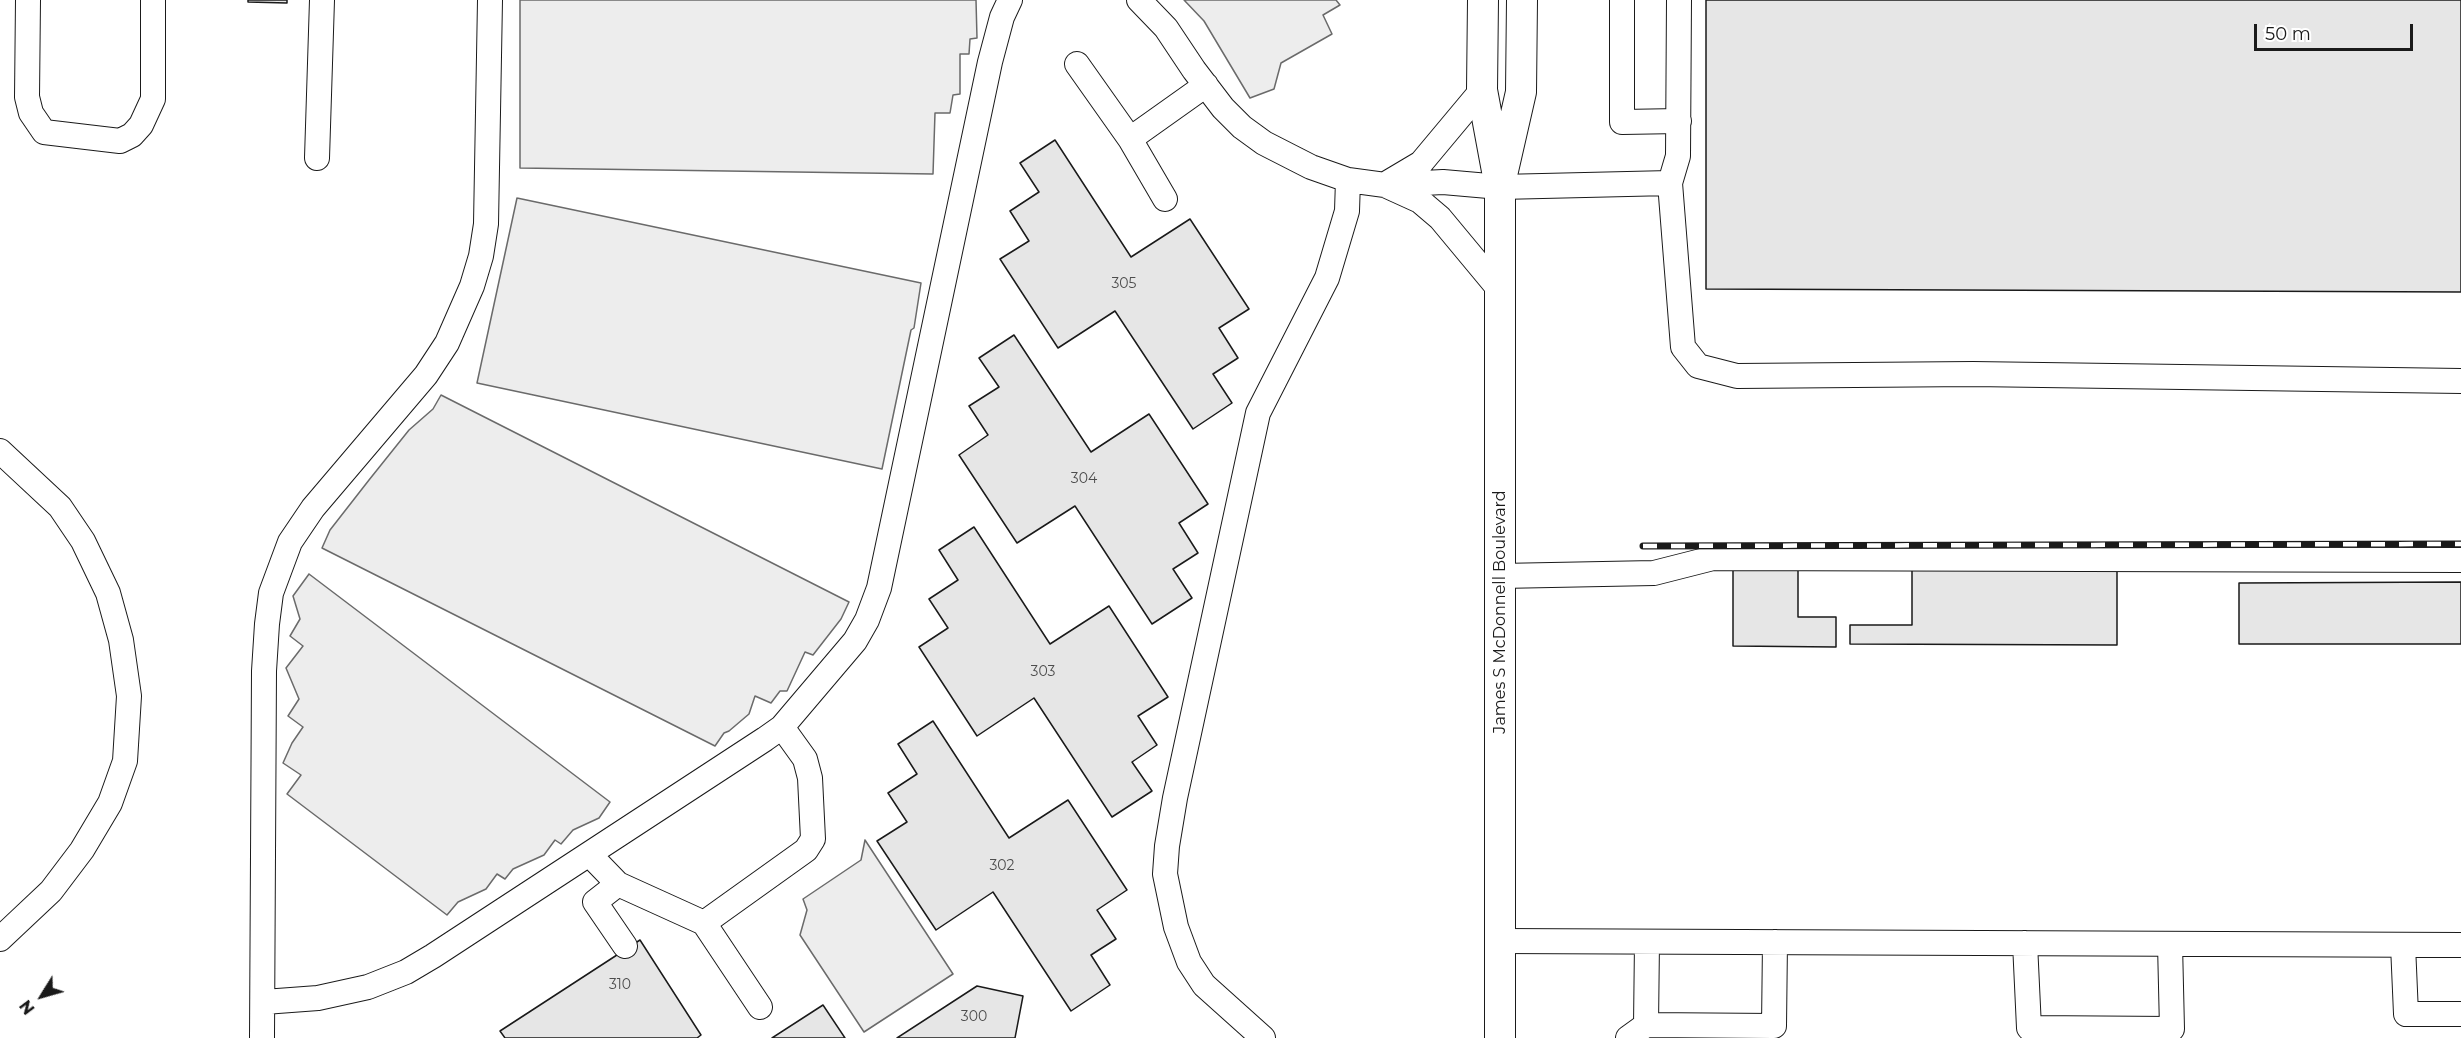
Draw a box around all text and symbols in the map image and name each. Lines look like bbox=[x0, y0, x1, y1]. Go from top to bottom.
scale bar bbox=[2257, 12, 2416, 50]
text: 50 m bbox=[2265, 23, 2311, 45]
house number: 305 bbox=[1111, 276, 1137, 292]
house number: 304 bbox=[1071, 471, 1097, 487]
street label: James S McDonnell Boulevard bbox=[1490, 490, 1510, 734]
house number: 303 bbox=[1031, 664, 1055, 680]
house number: 302 bbox=[989, 858, 1015, 874]
north arrow bbox=[12, 966, 72, 1026]
house number: 310 bbox=[609, 977, 631, 993]
text: N bbox=[16, 996, 39, 1018]
house number: 300 bbox=[961, 1009, 987, 1025]

